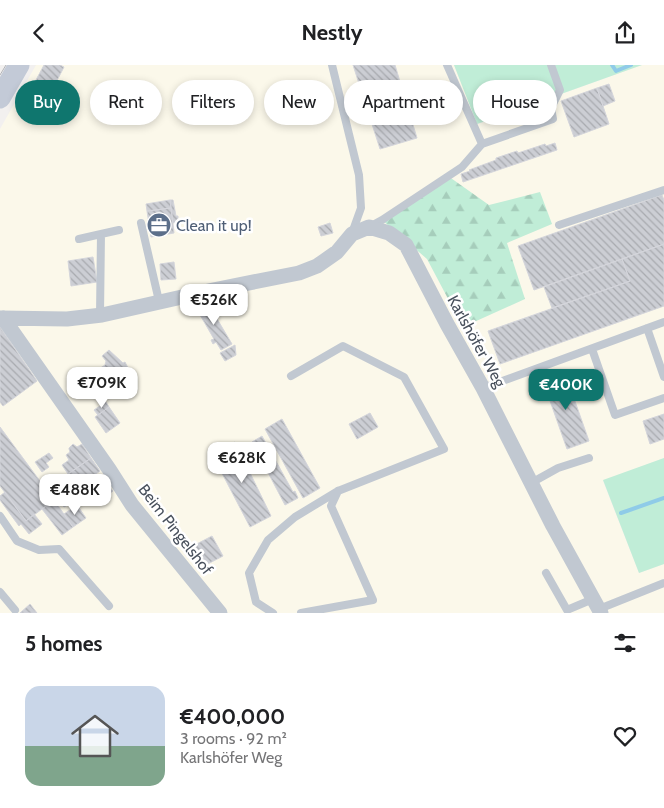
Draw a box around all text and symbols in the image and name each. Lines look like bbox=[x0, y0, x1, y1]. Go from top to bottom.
icon: back bbox=[25, 19, 53, 47]
text: Nestly bbox=[302, 19, 362, 46]
icon: share bbox=[611, 19, 639, 47]
chip: Buy bbox=[15, 80, 80, 125]
chip: Rent bbox=[90, 80, 162, 125]
chip: Filters bbox=[172, 80, 254, 125]
chip: New bbox=[264, 80, 334, 125]
chip: Apartment bbox=[344, 80, 463, 125]
chip: House bbox=[473, 80, 557, 125]
office icon: Clean it up! bbox=[146, 212, 172, 238]
place label: Clean it up! bbox=[176, 216, 252, 235]
pin: €526K bbox=[179, 283, 249, 326]
text: €526K bbox=[191, 290, 237, 309]
street label: Karlshöfer Weg bbox=[443, 292, 510, 391]
pin: €709K bbox=[67, 367, 137, 409]
pin: €400K bbox=[531, 369, 601, 411]
text: €709K bbox=[78, 373, 126, 392]
text: €400K bbox=[540, 375, 592, 394]
pin: €628K bbox=[207, 441, 277, 484]
text: €628K bbox=[218, 448, 266, 467]
pin: €488K bbox=[40, 473, 110, 516]
text: €488K bbox=[50, 480, 100, 499]
street label: Beim Pingelshof bbox=[134, 480, 217, 579]
icon: filters bbox=[611, 629, 639, 657]
text: 5 homes bbox=[25, 631, 103, 656]
text: €400,000 bbox=[180, 704, 285, 729]
icon: home bbox=[65, 706, 125, 766]
icon: heart bbox=[611, 722, 639, 750]
text: 3 rooms · 92 m² bbox=[180, 729, 287, 748]
text: Karlshöfer Weg bbox=[180, 748, 282, 767]

